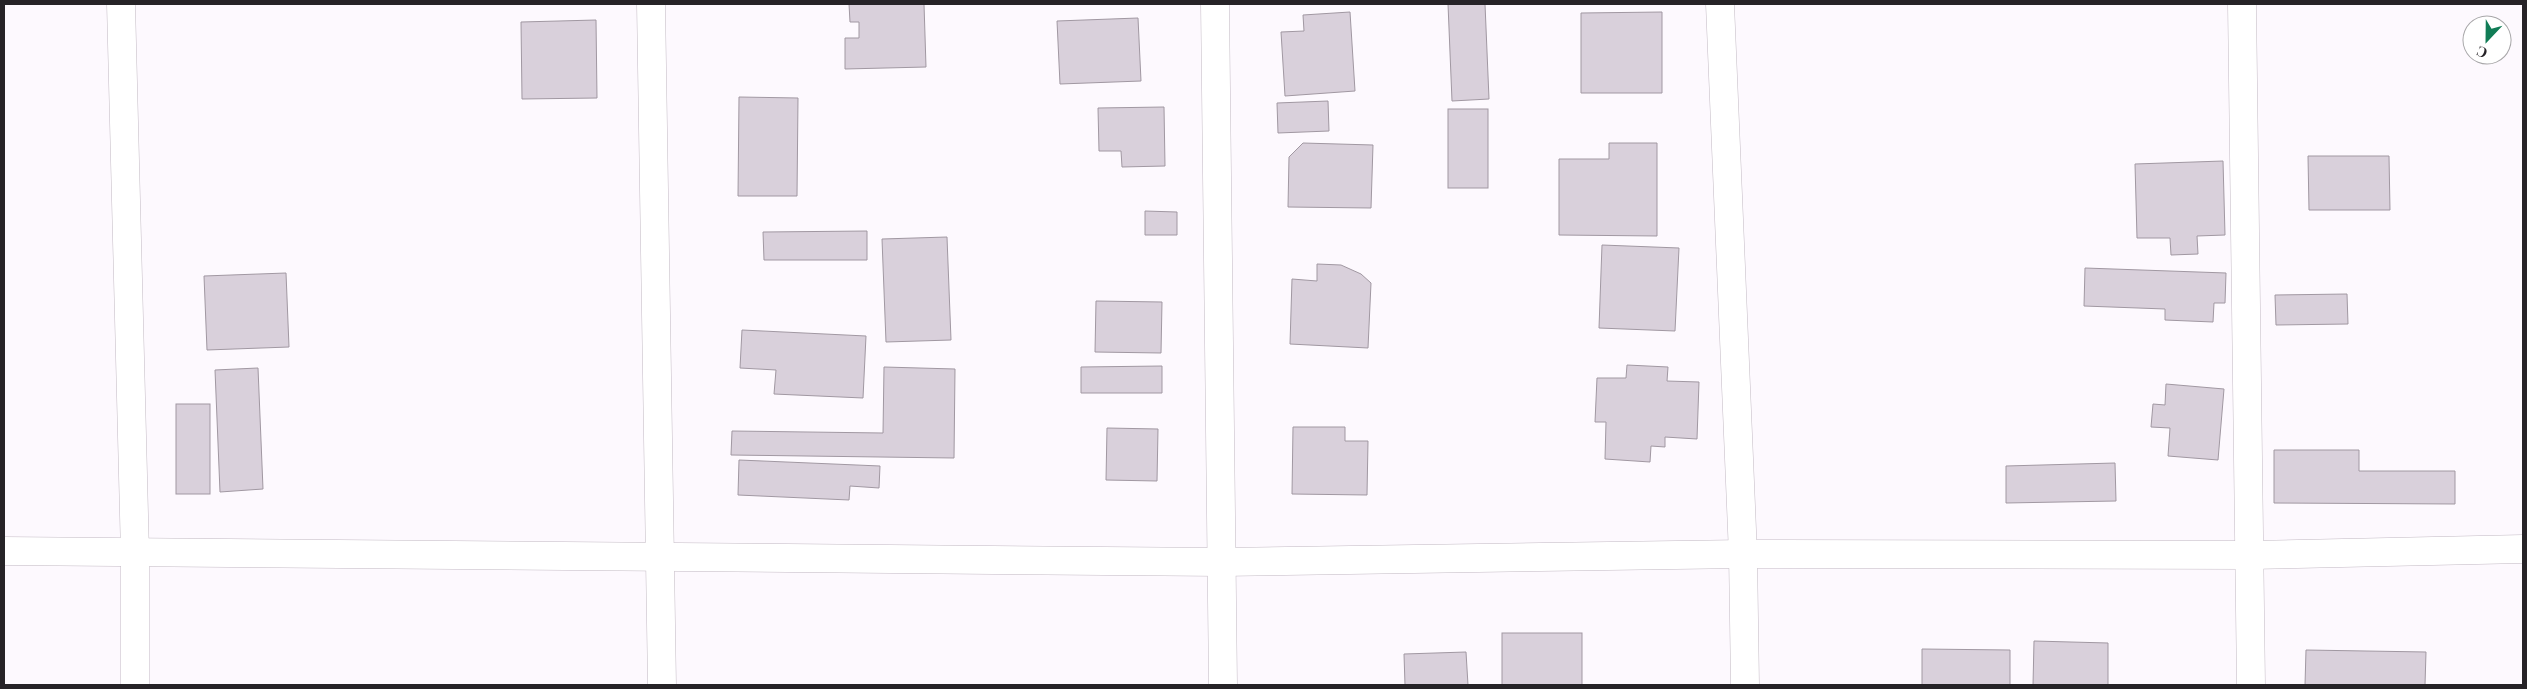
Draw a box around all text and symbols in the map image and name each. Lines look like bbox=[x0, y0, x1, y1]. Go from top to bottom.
north arrow bbox=[2462, 15, 2512, 65]
text: С bbox=[2474, 42, 2490, 63]

